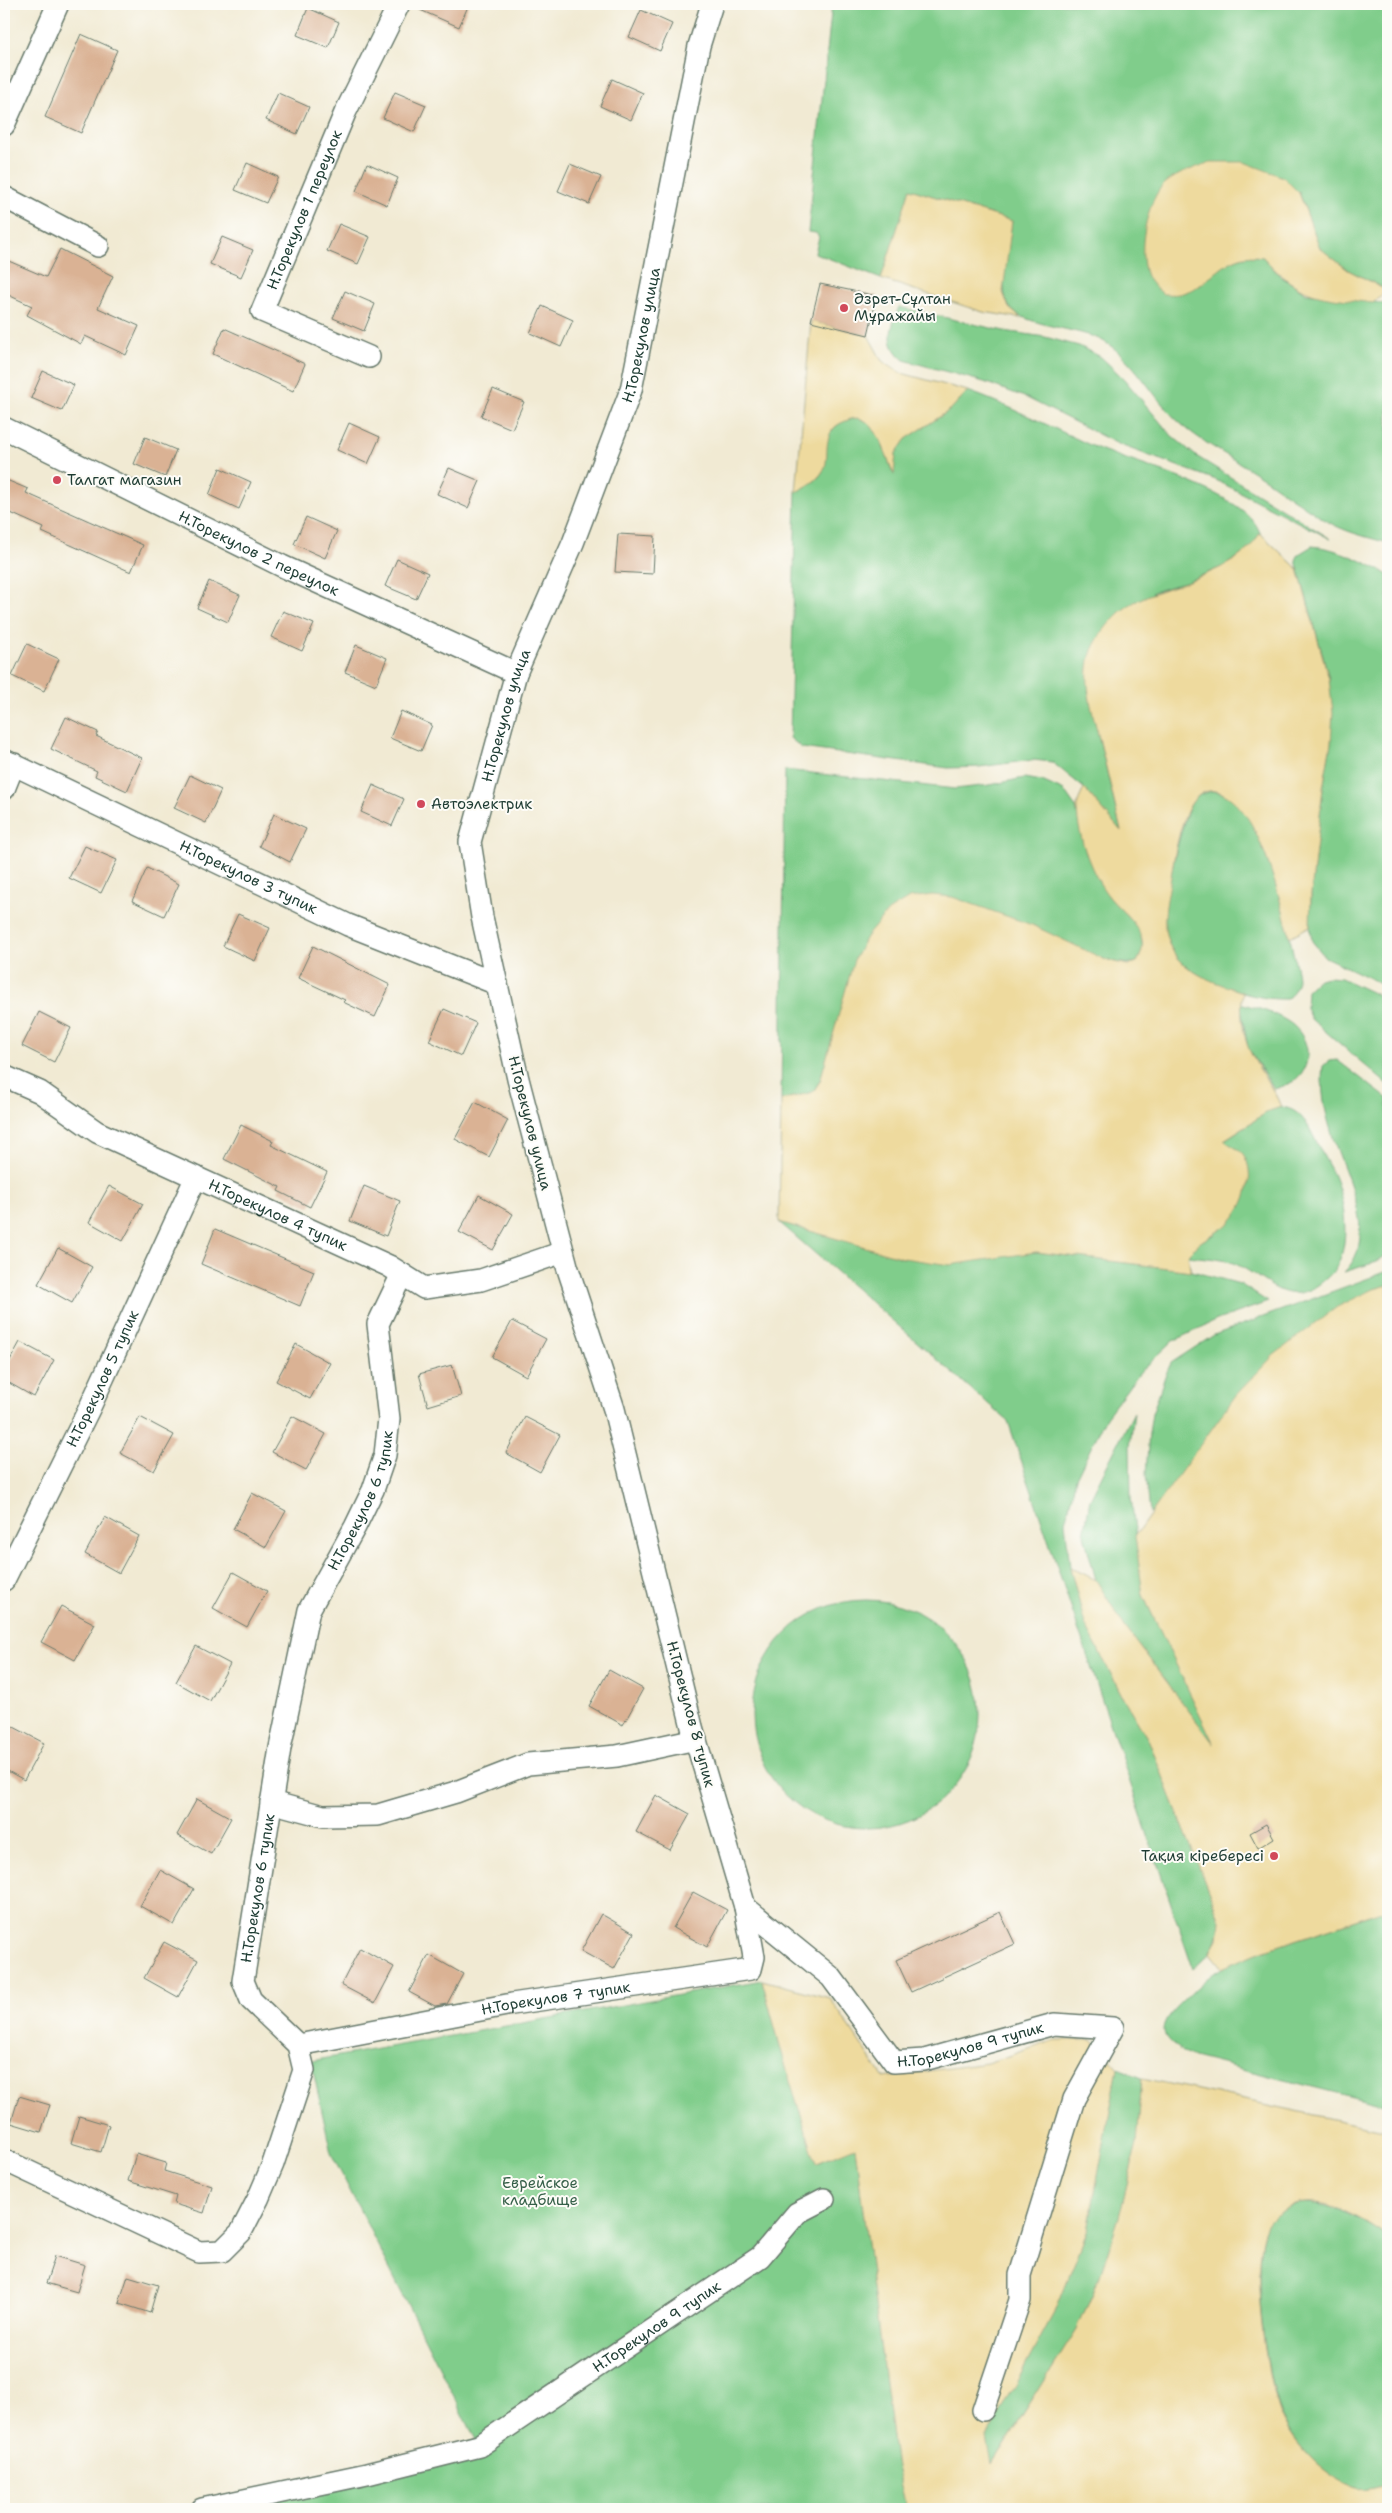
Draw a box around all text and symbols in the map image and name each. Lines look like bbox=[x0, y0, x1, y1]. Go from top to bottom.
street label: Н.Торекулов 1 переулок bbox=[262, 127, 347, 293]
street label: Н.Торекулов улица bbox=[617, 265, 665, 406]
place label: Әзрет-Сұлтан Мұражайы bbox=[854, 289, 951, 326]
marker: Әзрет-Сұлтан Мұражайы bbox=[838, 302, 850, 314]
place label: Талгат магазин bbox=[67, 470, 182, 490]
marker: Талгат магазин bbox=[51, 474, 63, 486]
street label: Н.Торекулов 2 переулок bbox=[175, 506, 342, 601]
street label: Н.Торекулов улица bbox=[477, 645, 536, 784]
place label: Автоэлектрик bbox=[431, 794, 532, 814]
marker: Автоэлектрик bbox=[415, 798, 427, 810]
street label: Н.Торекулов 3 тупик bbox=[176, 836, 321, 919]
street label: Н.Торекулов улица bbox=[504, 1054, 557, 1193]
street label: Н.Торекулов 4 тупик bbox=[205, 1174, 351, 1256]
street label: Н.Торекулов 5 тупик bbox=[61, 1307, 143, 1451]
street label: Н.Торекулов 6 тупик bbox=[323, 1430, 398, 1574]
street label: Н.Торекулов 8 тупик bbox=[662, 1639, 720, 1789]
street label: Н.Торекулов 6 тупик bbox=[236, 1812, 279, 1964]
place label: Тақия кіребересі bbox=[1141, 1846, 1264, 1866]
marker: Тақия кіребересі bbox=[1268, 1850, 1280, 1862]
street label: Н.Торекулов 7 тупик bbox=[479, 1977, 632, 2020]
street label: Н.Торекулов 9 тупик bbox=[896, 2017, 1046, 2072]
park label: Еврейское кладбище bbox=[502, 2173, 578, 2210]
street label: Н.Торекулов 9 тупик bbox=[588, 2276, 725, 2377]

